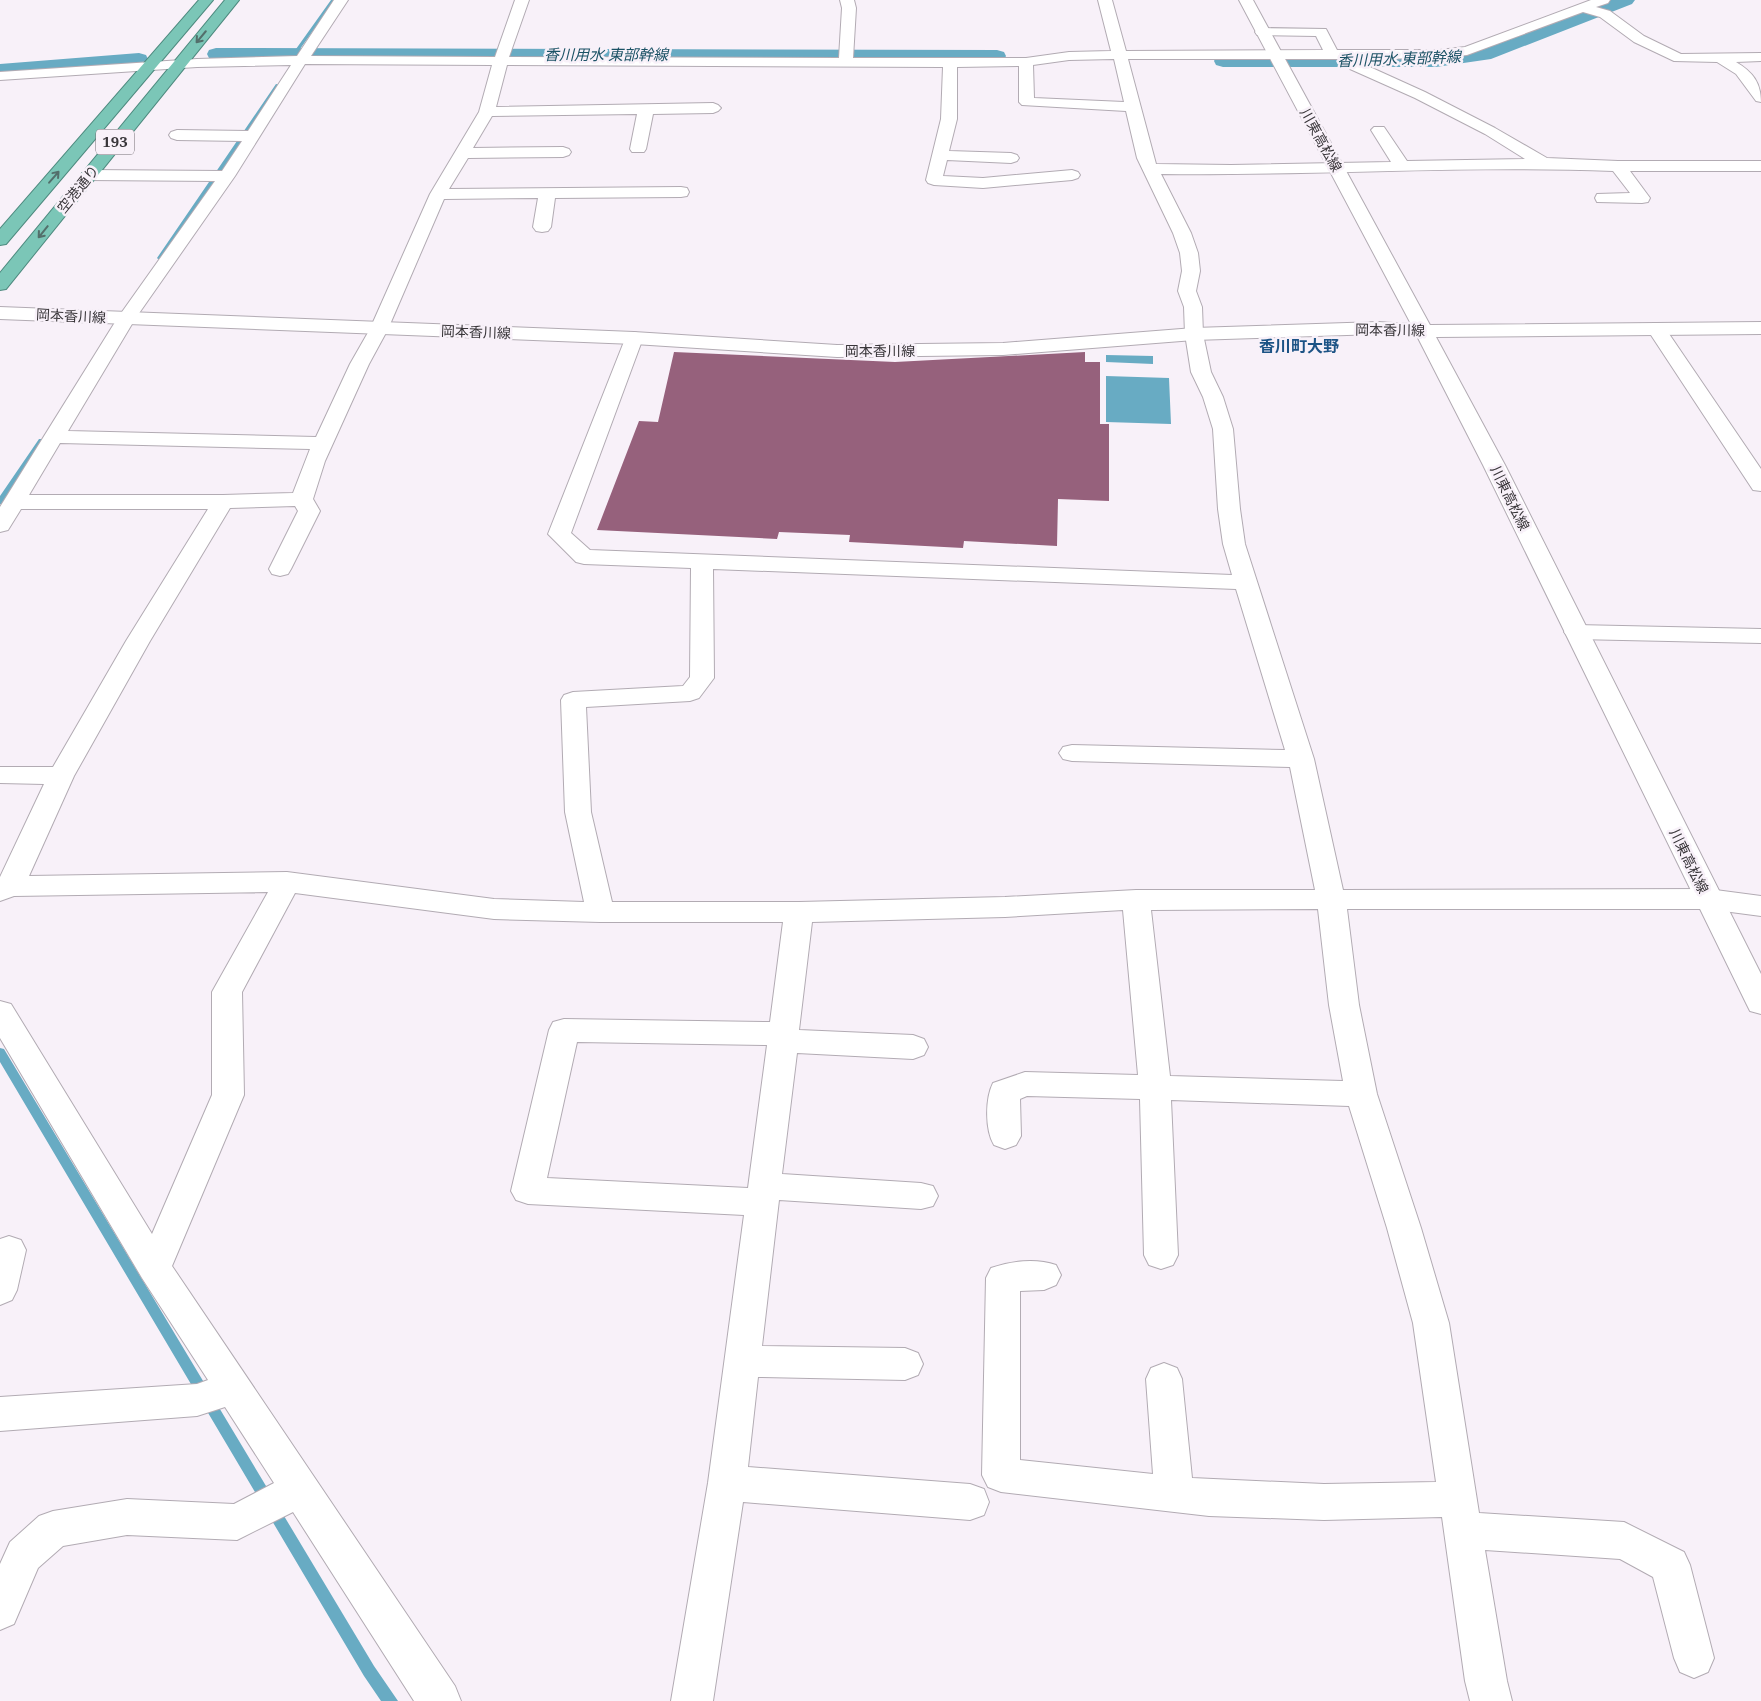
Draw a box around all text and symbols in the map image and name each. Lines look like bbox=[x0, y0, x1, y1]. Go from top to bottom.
one-way arrow bbox=[195, 31, 206, 44]
water label: 香川用水 東部幹線 bbox=[544, 44, 670, 64]
water label: 香川用水 東部幹線 bbox=[1337, 46, 1463, 70]
street label: 川東高松線 bbox=[1296, 105, 1347, 175]
road number: 193 bbox=[96, 130, 134, 154]
street label: 空港通り bbox=[53, 161, 103, 216]
one-way arrow bbox=[49, 170, 60, 183]
one-way arrow bbox=[38, 225, 49, 238]
street label: 岡本香川線 bbox=[36, 304, 106, 327]
street label: 岡本香川線 bbox=[1355, 319, 1425, 340]
street label: 岡本香川線 bbox=[441, 321, 511, 342]
district label: 香川町大野 bbox=[1259, 335, 1339, 357]
street label: 岡本香川線 bbox=[845, 341, 915, 360]
street label: 川東高松線 bbox=[1487, 462, 1534, 533]
street label: 川東高松線 bbox=[1666, 825, 1713, 896]

